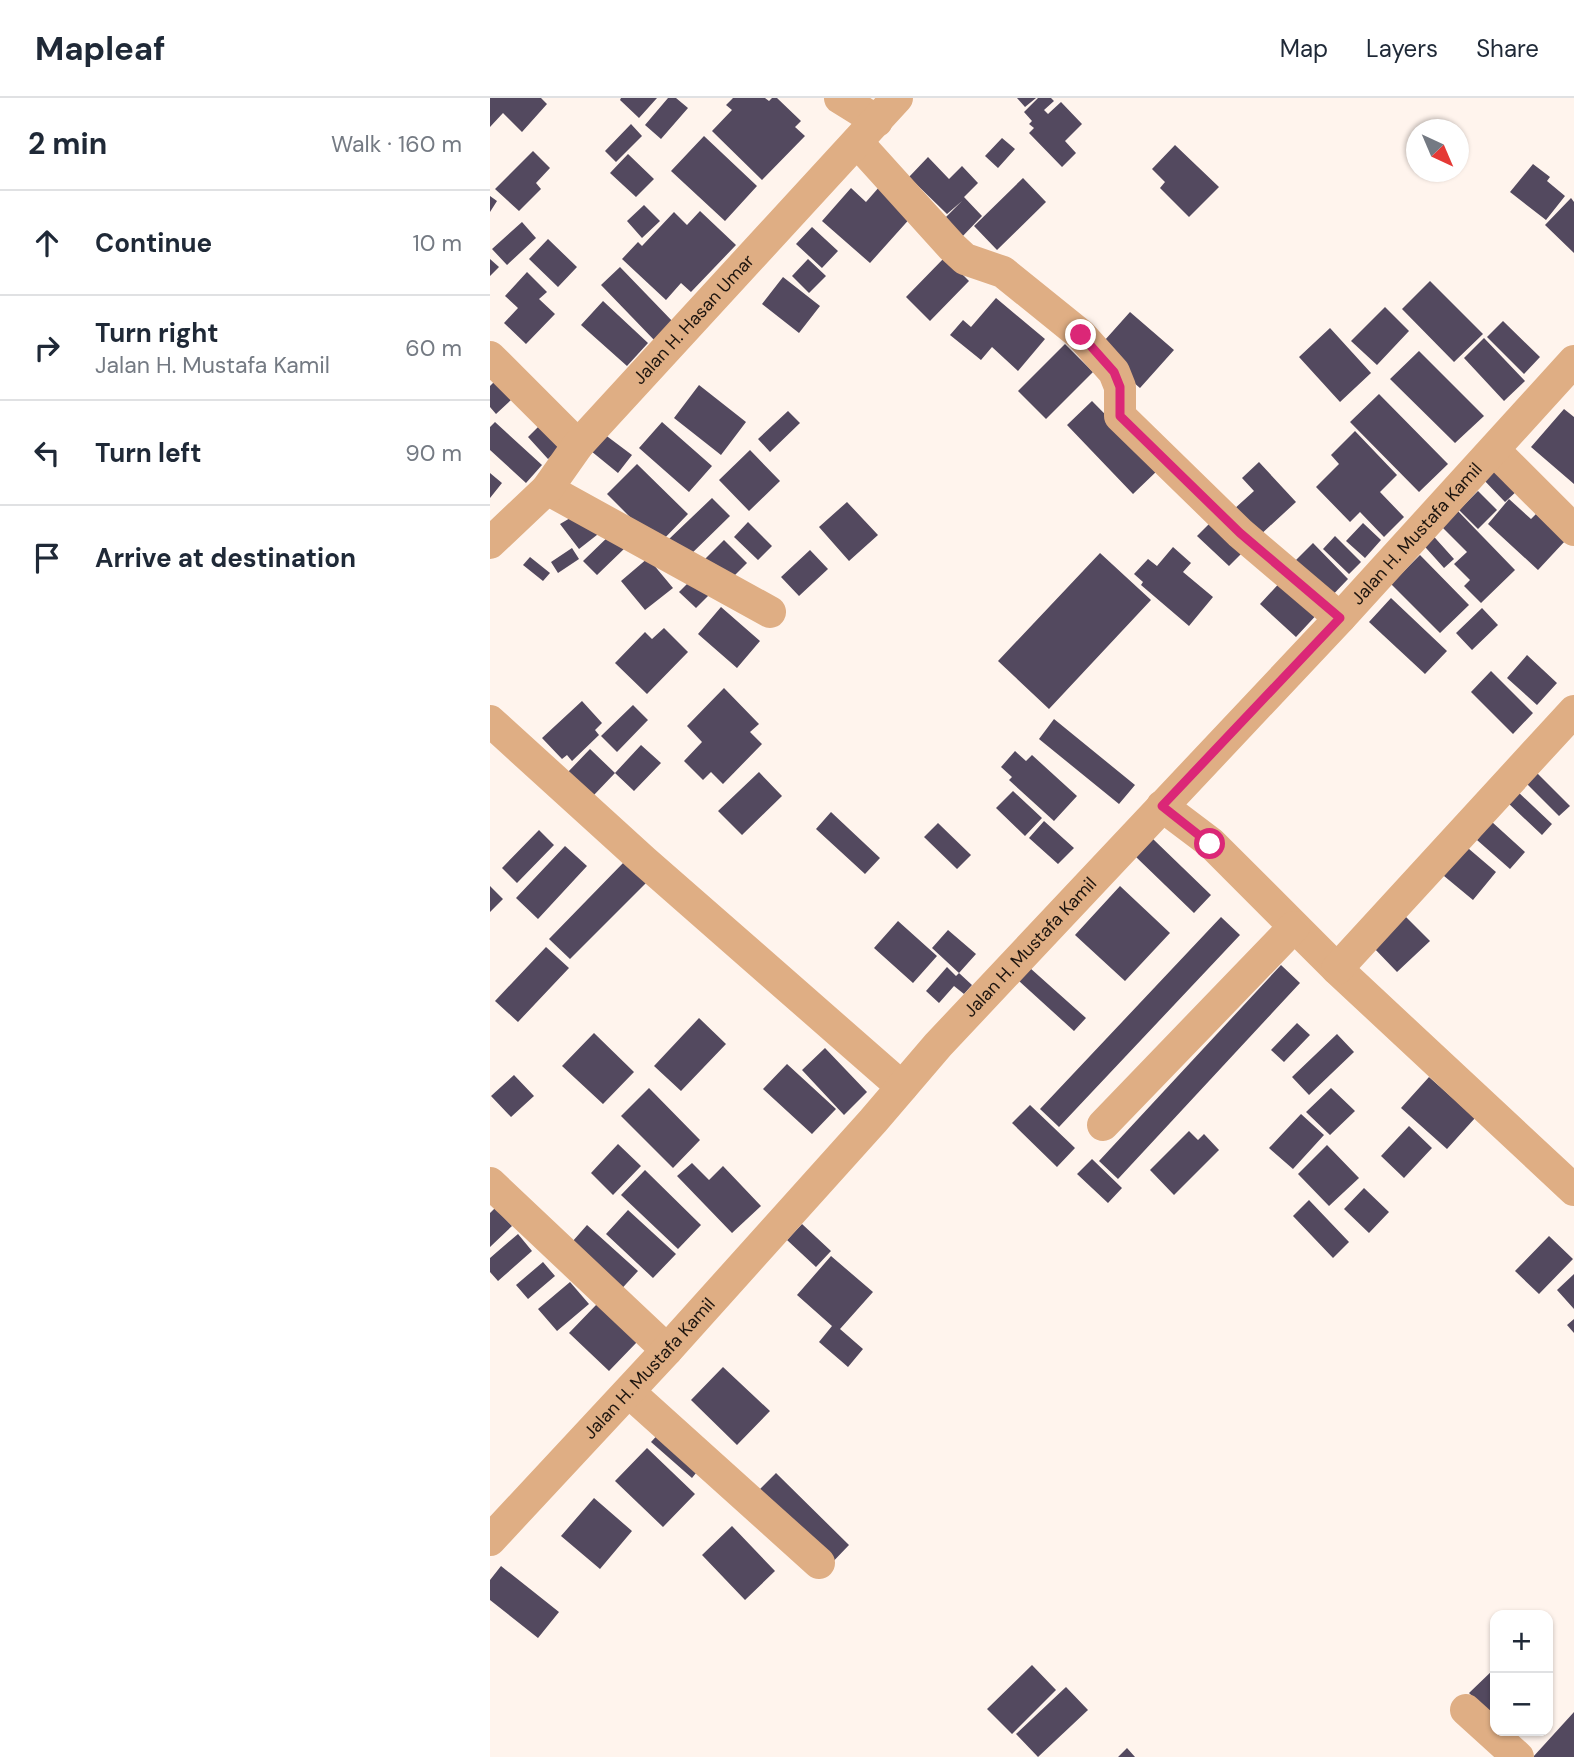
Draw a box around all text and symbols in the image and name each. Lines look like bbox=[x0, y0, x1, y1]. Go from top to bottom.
text: Mapleaf bbox=[35, 27, 165, 70]
text: Map bbox=[1280, 33, 1328, 64]
text: Layers bbox=[1366, 33, 1438, 64]
text: Share bbox=[1476, 33, 1539, 64]
north arrow bbox=[1406, 119, 1469, 182]
text: 2 min bbox=[28, 124, 107, 163]
text: Walk · 160 m bbox=[331, 129, 462, 159]
icon: ahead bbox=[28, 224, 66, 262]
text: Continue bbox=[95, 226, 212, 260]
text: 10 m bbox=[412, 228, 462, 258]
street label: Jalan H. Hasan Umar bbox=[628, 249, 760, 390]
text: Turn right bbox=[95, 316, 219, 350]
route end bbox=[1065, 319, 1096, 350]
icon: right bbox=[28, 329, 66, 367]
text: 60 m bbox=[405, 333, 462, 363]
text: Jalan H. Mustafa Kamil bbox=[95, 350, 330, 380]
icon: left bbox=[28, 434, 66, 472]
text: Turn left bbox=[95, 436, 202, 470]
text: 90 m bbox=[405, 438, 462, 468]
street label: Jalan H. Mustafa Kamil bbox=[1346, 458, 1487, 610]
icon: arrive bbox=[28, 539, 66, 577]
text: Arrive at destination bbox=[95, 541, 356, 575]
route start bbox=[1194, 828, 1225, 859]
street label: Jalan H. Mustafa Kamil bbox=[958, 872, 1102, 1022]
street label: Jalan H. Mustafa Kamil bbox=[578, 1293, 720, 1444]
map controls bbox=[1490, 1610, 1553, 1736]
button: + bbox=[1490, 1610, 1553, 1673]
button: − bbox=[1490, 1673, 1553, 1736]

